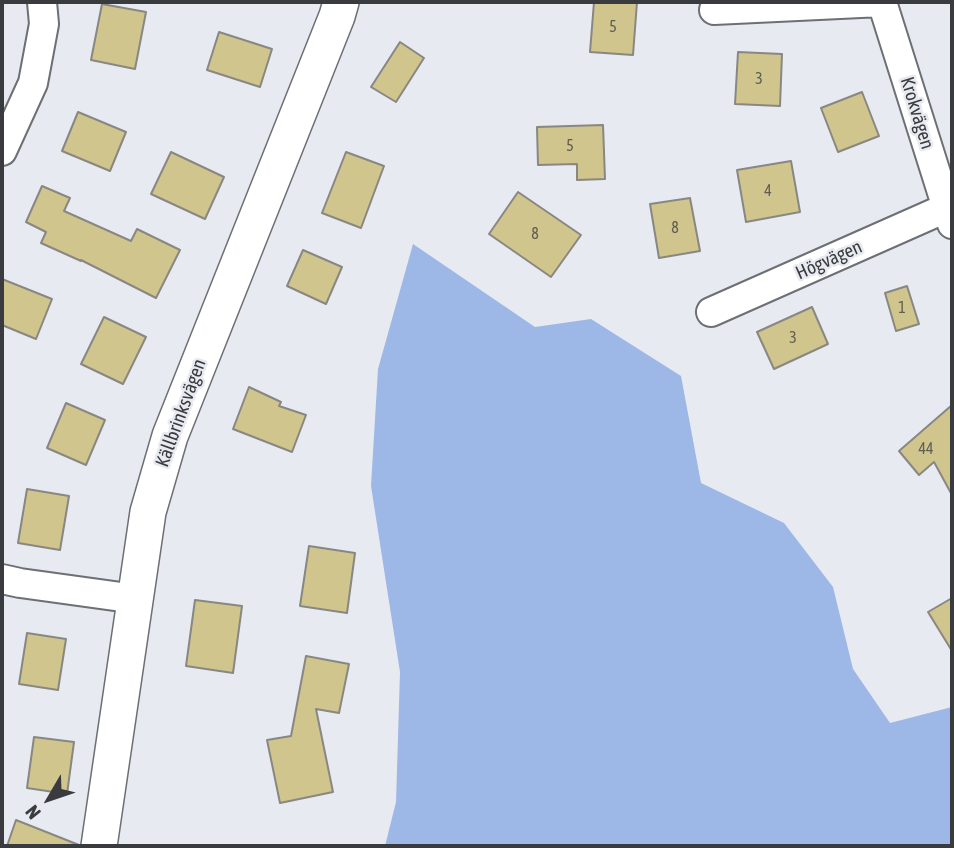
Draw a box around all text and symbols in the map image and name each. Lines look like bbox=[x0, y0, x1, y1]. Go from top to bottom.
house number: 5 bbox=[609, 17, 617, 37]
house number: 3 bbox=[755, 69, 763, 89]
street label: Krokvägen bbox=[895, 74, 939, 152]
house number: 5 bbox=[566, 136, 574, 156]
house number: 4 bbox=[764, 181, 772, 201]
house number: 8 bbox=[671, 218, 679, 238]
house number: 8 bbox=[531, 224, 539, 244]
street label: Högvägen bbox=[792, 235, 866, 285]
house number: 1 bbox=[898, 298, 906, 318]
house number: 3 bbox=[789, 328, 797, 348]
street label: Källbrinksvägen bbox=[151, 356, 211, 470]
house number: 44 bbox=[918, 439, 934, 459]
north arrow bbox=[14, 764, 84, 834]
text: N bbox=[21, 801, 45, 823]

